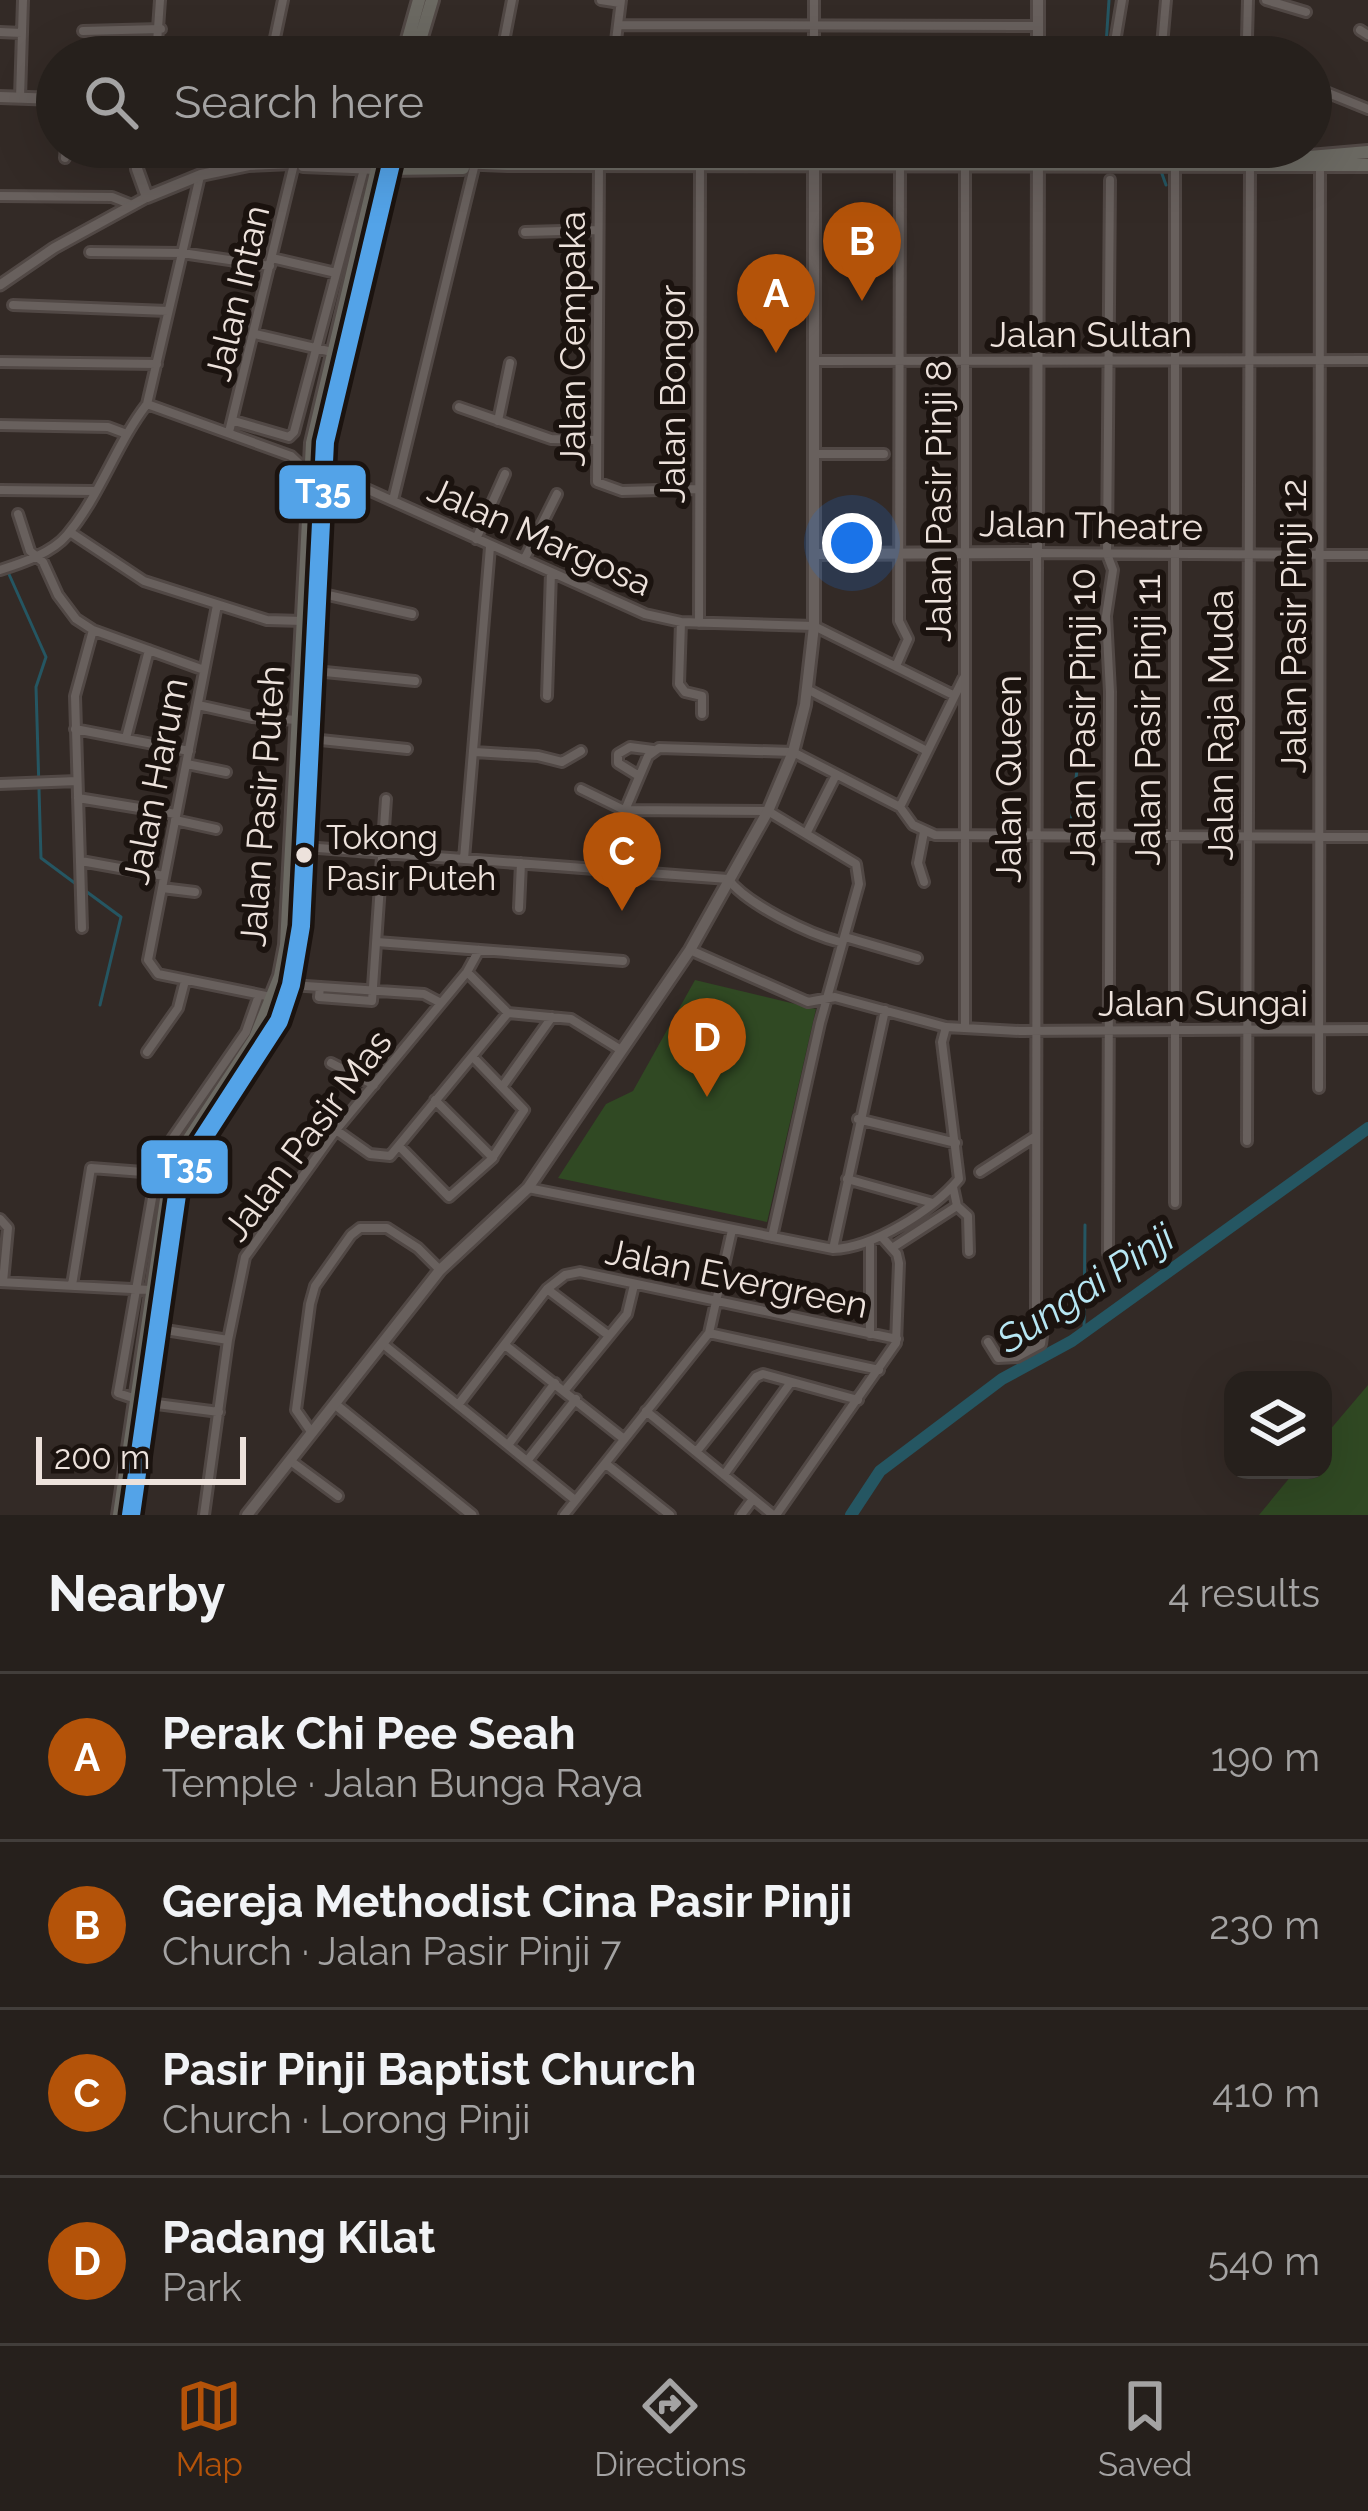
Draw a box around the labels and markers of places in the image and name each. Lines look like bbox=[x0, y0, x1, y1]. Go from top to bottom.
pin: B bbox=[823, 202, 901, 301]
pin: A bbox=[737, 254, 815, 353]
pin: C bbox=[583, 812, 661, 911]
place label: Tokong Pasir Puteh bbox=[326, 818, 496, 898]
marker: Tokong Pasir Puteh bbox=[293, 844, 315, 866]
pin: D bbox=[668, 998, 746, 1097]

